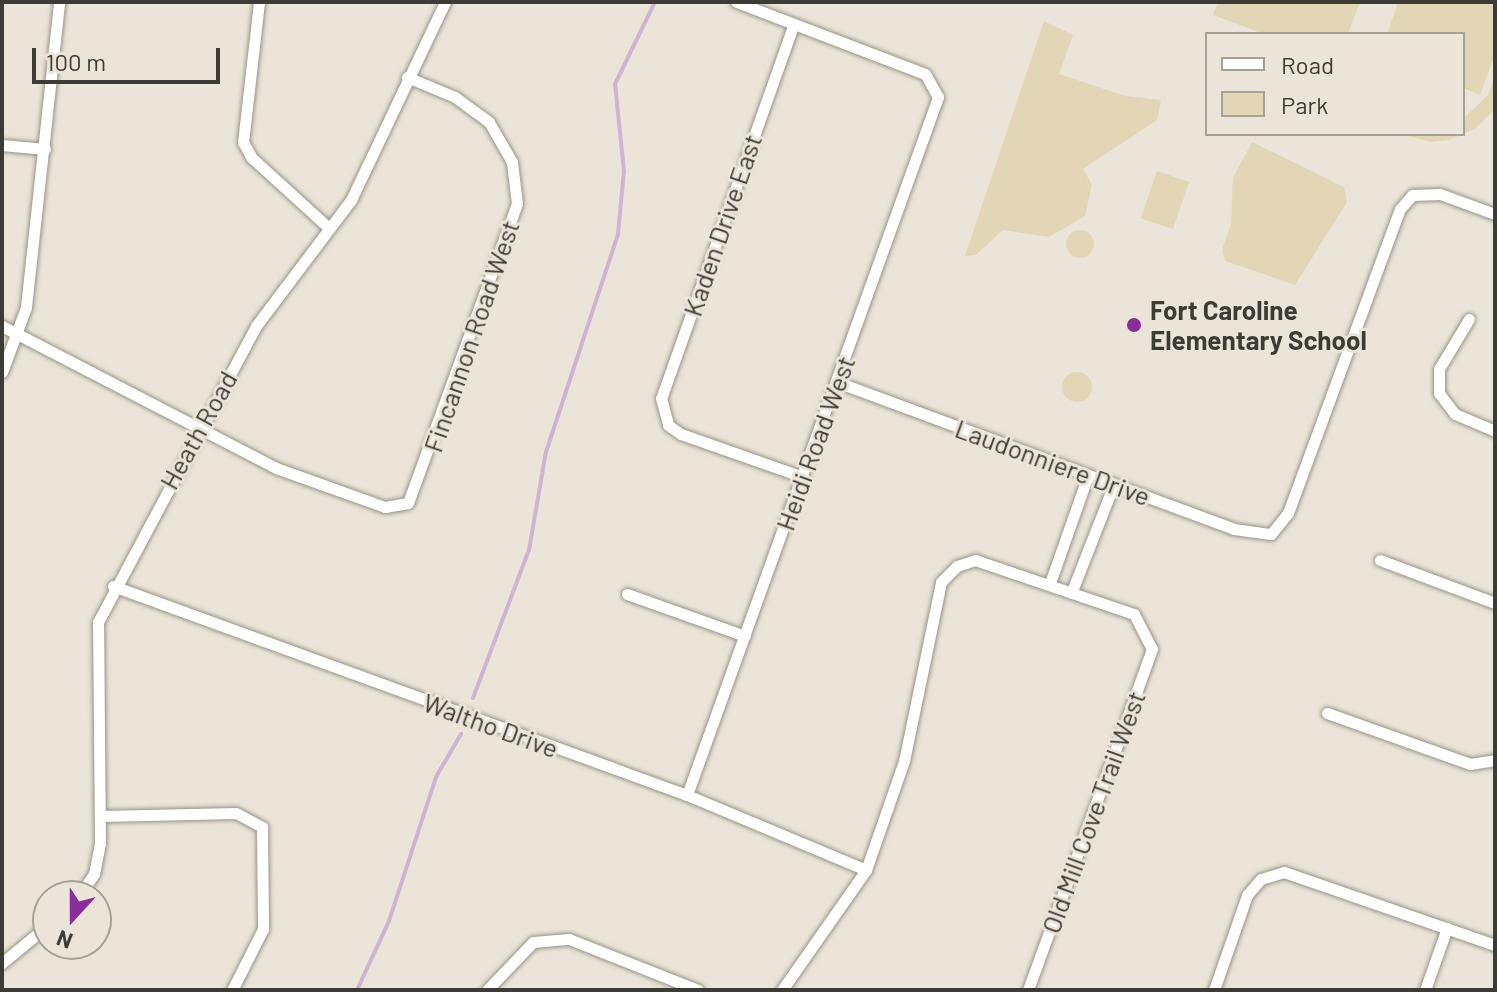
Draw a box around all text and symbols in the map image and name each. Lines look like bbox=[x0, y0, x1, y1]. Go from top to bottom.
scale bar bbox=[36, 32, 224, 82]
legend bbox=[1205, 32, 1465, 136]
text: 100 m bbox=[46, 47, 106, 76]
text: Road bbox=[1281, 50, 1334, 79]
text: Park bbox=[1281, 90, 1328, 119]
street label: Kaden Drive East bbox=[676, 130, 768, 320]
street label: Fincannon Road West bbox=[417, 216, 525, 456]
place label: Fort Caroline Elementary School bbox=[1150, 294, 1367, 356]
marker: Fort Caroline Elementary School bbox=[1125, 316, 1143, 334]
street label: Heidi Road West bbox=[769, 352, 861, 534]
street label: Heath Road bbox=[153, 366, 243, 494]
street label: Laudonniere Drive bbox=[951, 412, 1155, 512]
street label: Waltho Drive bbox=[419, 686, 563, 764]
street label: Old Mill Cove Trail West bbox=[1035, 687, 1151, 937]
north arrow bbox=[32, 880, 112, 960]
text: N bbox=[53, 926, 76, 955]

